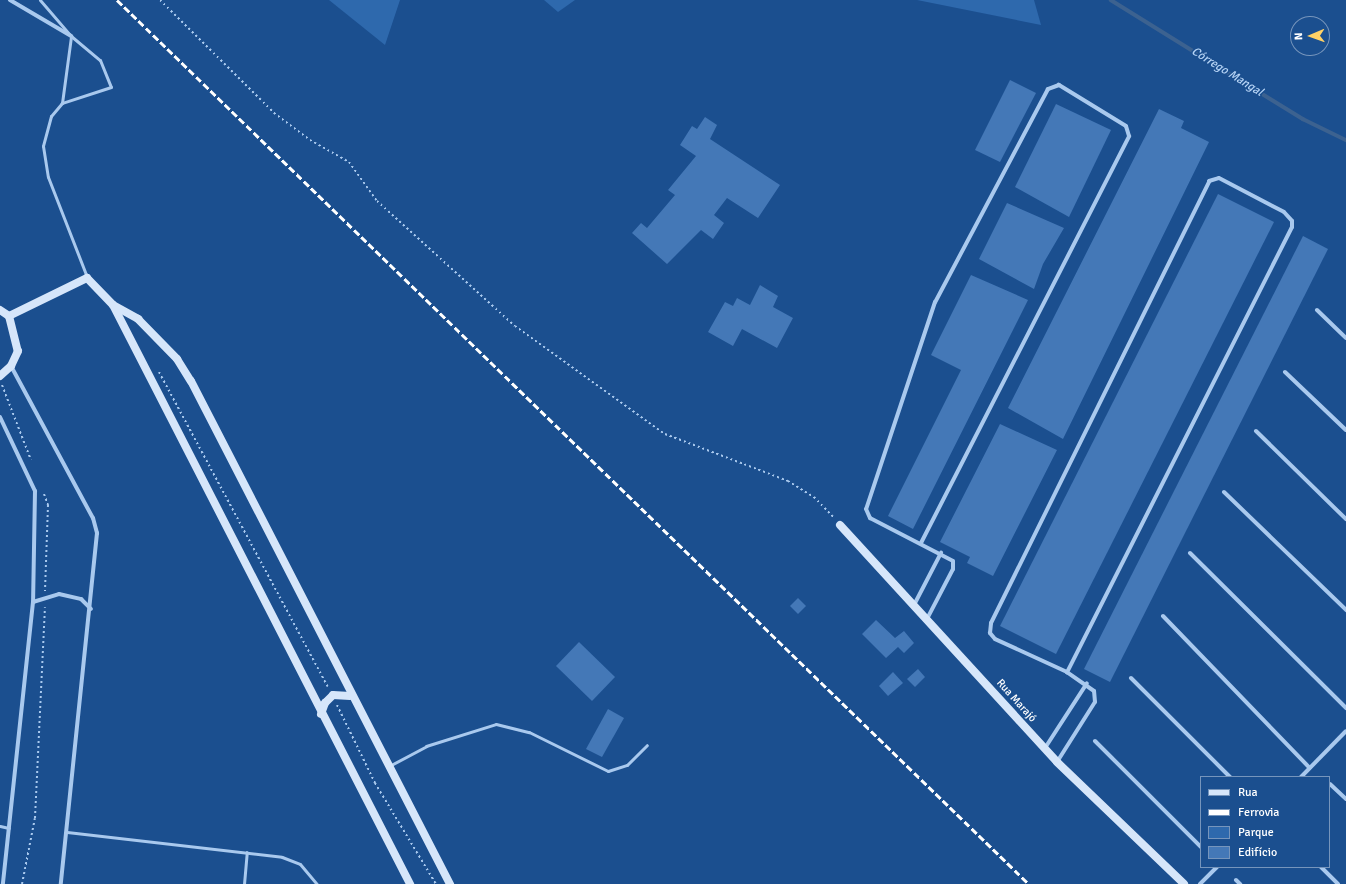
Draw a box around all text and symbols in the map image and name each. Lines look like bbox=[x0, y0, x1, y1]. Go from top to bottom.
north arrow bbox=[1290, 16, 1330, 56]
text: N bbox=[1292, 32, 1305, 40]
water label: Córrego Mangal bbox=[1189, 44, 1265, 100]
street label: Rua Marajó bbox=[993, 677, 1039, 725]
legend bbox=[1200, 776, 1330, 868]
text: Rua bbox=[1238, 785, 1258, 800]
text: Ferrovia bbox=[1238, 805, 1279, 820]
text: Parque bbox=[1238, 825, 1274, 840]
text: Edifício bbox=[1238, 845, 1277, 860]

